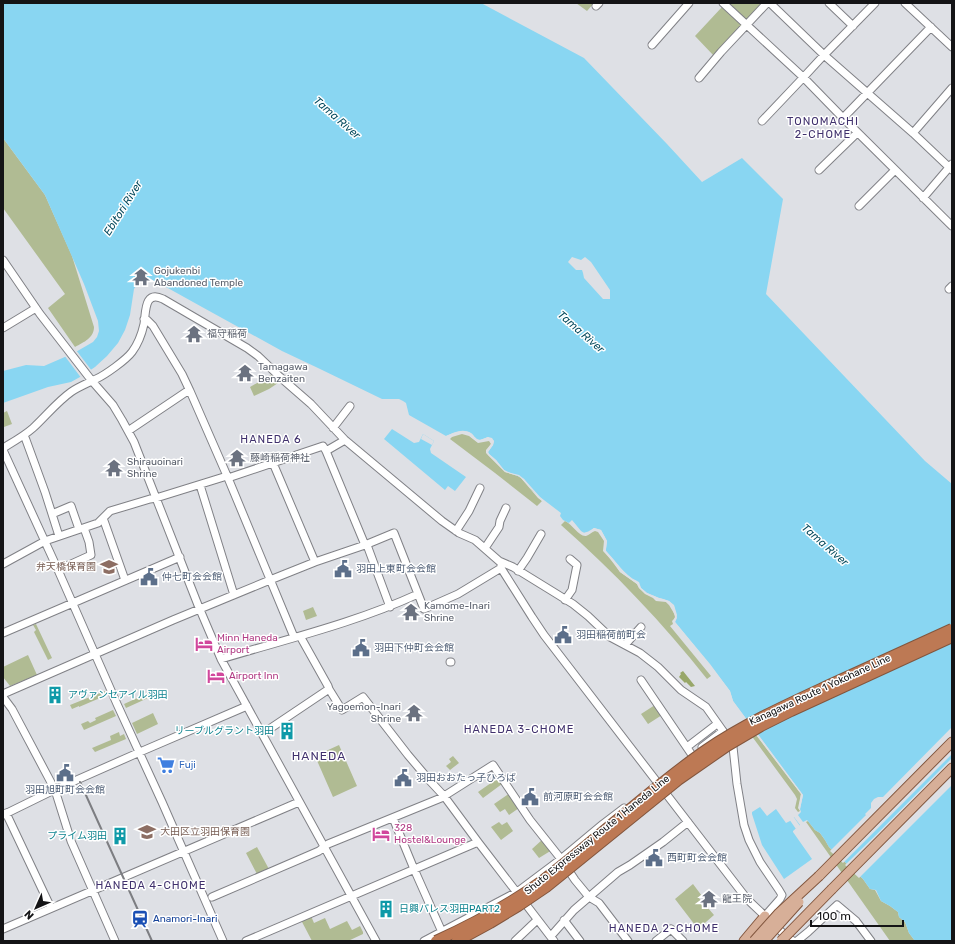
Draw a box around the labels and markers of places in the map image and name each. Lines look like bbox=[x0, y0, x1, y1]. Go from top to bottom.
place label: Gojukenbi Abandoned Temple bbox=[154, 265, 243, 289]
temple icon: Gojukenbi Abandoned Temple bbox=[131, 267, 151, 287]
temple icon: 福守稲荷 bbox=[184, 324, 204, 344]
place label: 福守稲荷 bbox=[207, 328, 247, 340]
place label: Tamagawa Benzaiten bbox=[258, 361, 308, 385]
temple icon: Tamagawa Benzaiten bbox=[235, 363, 255, 383]
temple icon: 藤崎稲荷神社 bbox=[227, 448, 247, 468]
place label: 藤崎稲荷神社 bbox=[250, 452, 310, 464]
place label: Shirauoinari Shrine bbox=[127, 456, 183, 480]
temple icon: Shirauoinari Shrine bbox=[104, 458, 124, 478]
school or university icon: 弁天橋保育園 bbox=[99, 557, 119, 577]
public building icon: 羽田上東町会会館 bbox=[333, 559, 353, 579]
place label: 弁天橋保育園 bbox=[36, 561, 96, 573]
place label: 羽田上東町会会館 bbox=[356, 563, 436, 575]
public building icon: 仲七町会会館 bbox=[139, 567, 159, 587]
place label: 仲七町会会館 bbox=[162, 571, 222, 583]
place label: Kamome-Inari Shrine bbox=[424, 600, 490, 624]
temple icon: Kamome-Inari Shrine bbox=[401, 602, 421, 622]
public building icon: 羽田稲荷前町会 bbox=[553, 625, 573, 645]
place label: 羽田稲荷前町会 bbox=[576, 629, 646, 641]
place label: Minn Haneda Airport bbox=[217, 632, 278, 656]
hotel icon: Minn Haneda Airport bbox=[194, 634, 214, 654]
public building icon: 羽田下仲町会会館 bbox=[351, 638, 371, 658]
place label: 羽田下仲町会会館 bbox=[374, 642, 454, 654]
hotel icon: Airport Inn bbox=[206, 666, 226, 686]
place label: Airport Inn bbox=[229, 670, 279, 682]
building icon: アヴァンセアイル羽田 bbox=[45, 685, 65, 705]
place label: アヴァンセアイル羽田 bbox=[68, 689, 168, 701]
place label: Yagoemon-Inari Shrine bbox=[327, 701, 401, 725]
temple icon: Yagoemon-Inari Shrine bbox=[404, 703, 424, 723]
building icon: リーブルグラント羽田 bbox=[277, 721, 297, 741]
place label: リーブルグラント羽田 bbox=[175, 725, 274, 737]
supermarket icon: Fuji bbox=[156, 755, 176, 775]
place label: Fuji bbox=[179, 759, 196, 771]
public building icon: 羽田旭町町会会館 bbox=[55, 763, 75, 783]
public building icon: 羽田おおたっ子ひろば bbox=[393, 768, 413, 788]
place label: 羽田おおたっ子ひろば bbox=[416, 772, 516, 784]
place label: 羽田旭町町会会館 bbox=[25, 784, 105, 796]
public building icon: 前河原町会会館 bbox=[520, 787, 540, 807]
place label: 前河原町会会館 bbox=[543, 791, 613, 803]
school or university icon: 大田区立羽田保育園 bbox=[137, 822, 157, 842]
place label: 328 Hostel&Lounge bbox=[394, 822, 466, 846]
hotel icon: 328 Hostel&Lounge bbox=[371, 824, 391, 844]
building icon: プライム羽田 bbox=[110, 826, 130, 846]
place label: 大田区立羽田保育園 bbox=[160, 826, 250, 838]
place label: プライム羽田 bbox=[47, 830, 107, 842]
public building icon: 西町町会会館 bbox=[644, 848, 664, 868]
place label: 西町町会会館 bbox=[667, 852, 727, 864]
temple icon: 龍王院 bbox=[699, 889, 719, 909]
place label: 龍王院 bbox=[722, 893, 752, 905]
building icon: 日興パレス羽田PART2 bbox=[376, 899, 396, 919]
place label: 日興パレス羽田PART2 bbox=[399, 903, 500, 915]
station icon: Anamori-Inari bbox=[130, 909, 150, 929]
place label: Anamori-Inari bbox=[153, 913, 217, 925]

